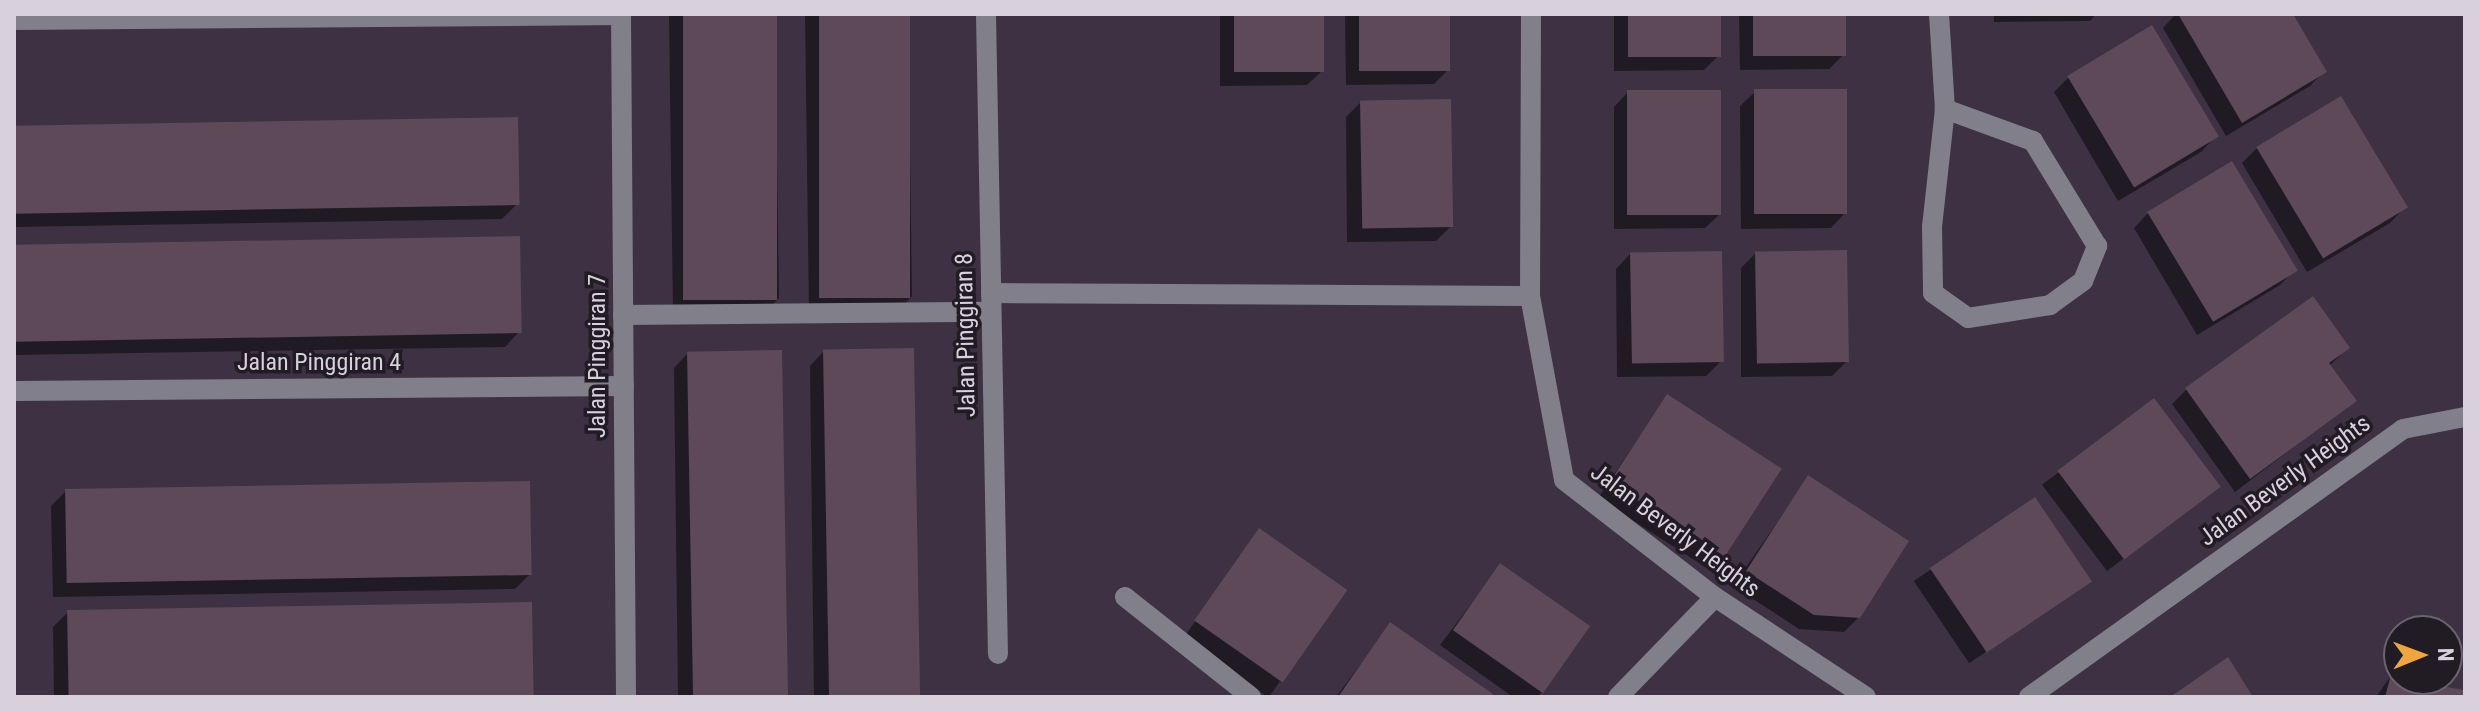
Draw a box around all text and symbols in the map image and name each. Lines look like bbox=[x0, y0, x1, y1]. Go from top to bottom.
street label: Jalan Pinggiran 8 bbox=[950, 253, 982, 417]
street label: Jalan Pinggiran 7 bbox=[584, 274, 612, 438]
street label: Jalan Pinggiran 4 bbox=[237, 349, 401, 377]
street label: Jalan Beverly Heights bbox=[2194, 409, 2376, 553]
street label: Jalan Beverly Heights bbox=[1585, 458, 1765, 604]
north arrow bbox=[2383, 615, 2463, 695]
text: N bbox=[2433, 648, 2458, 662]

